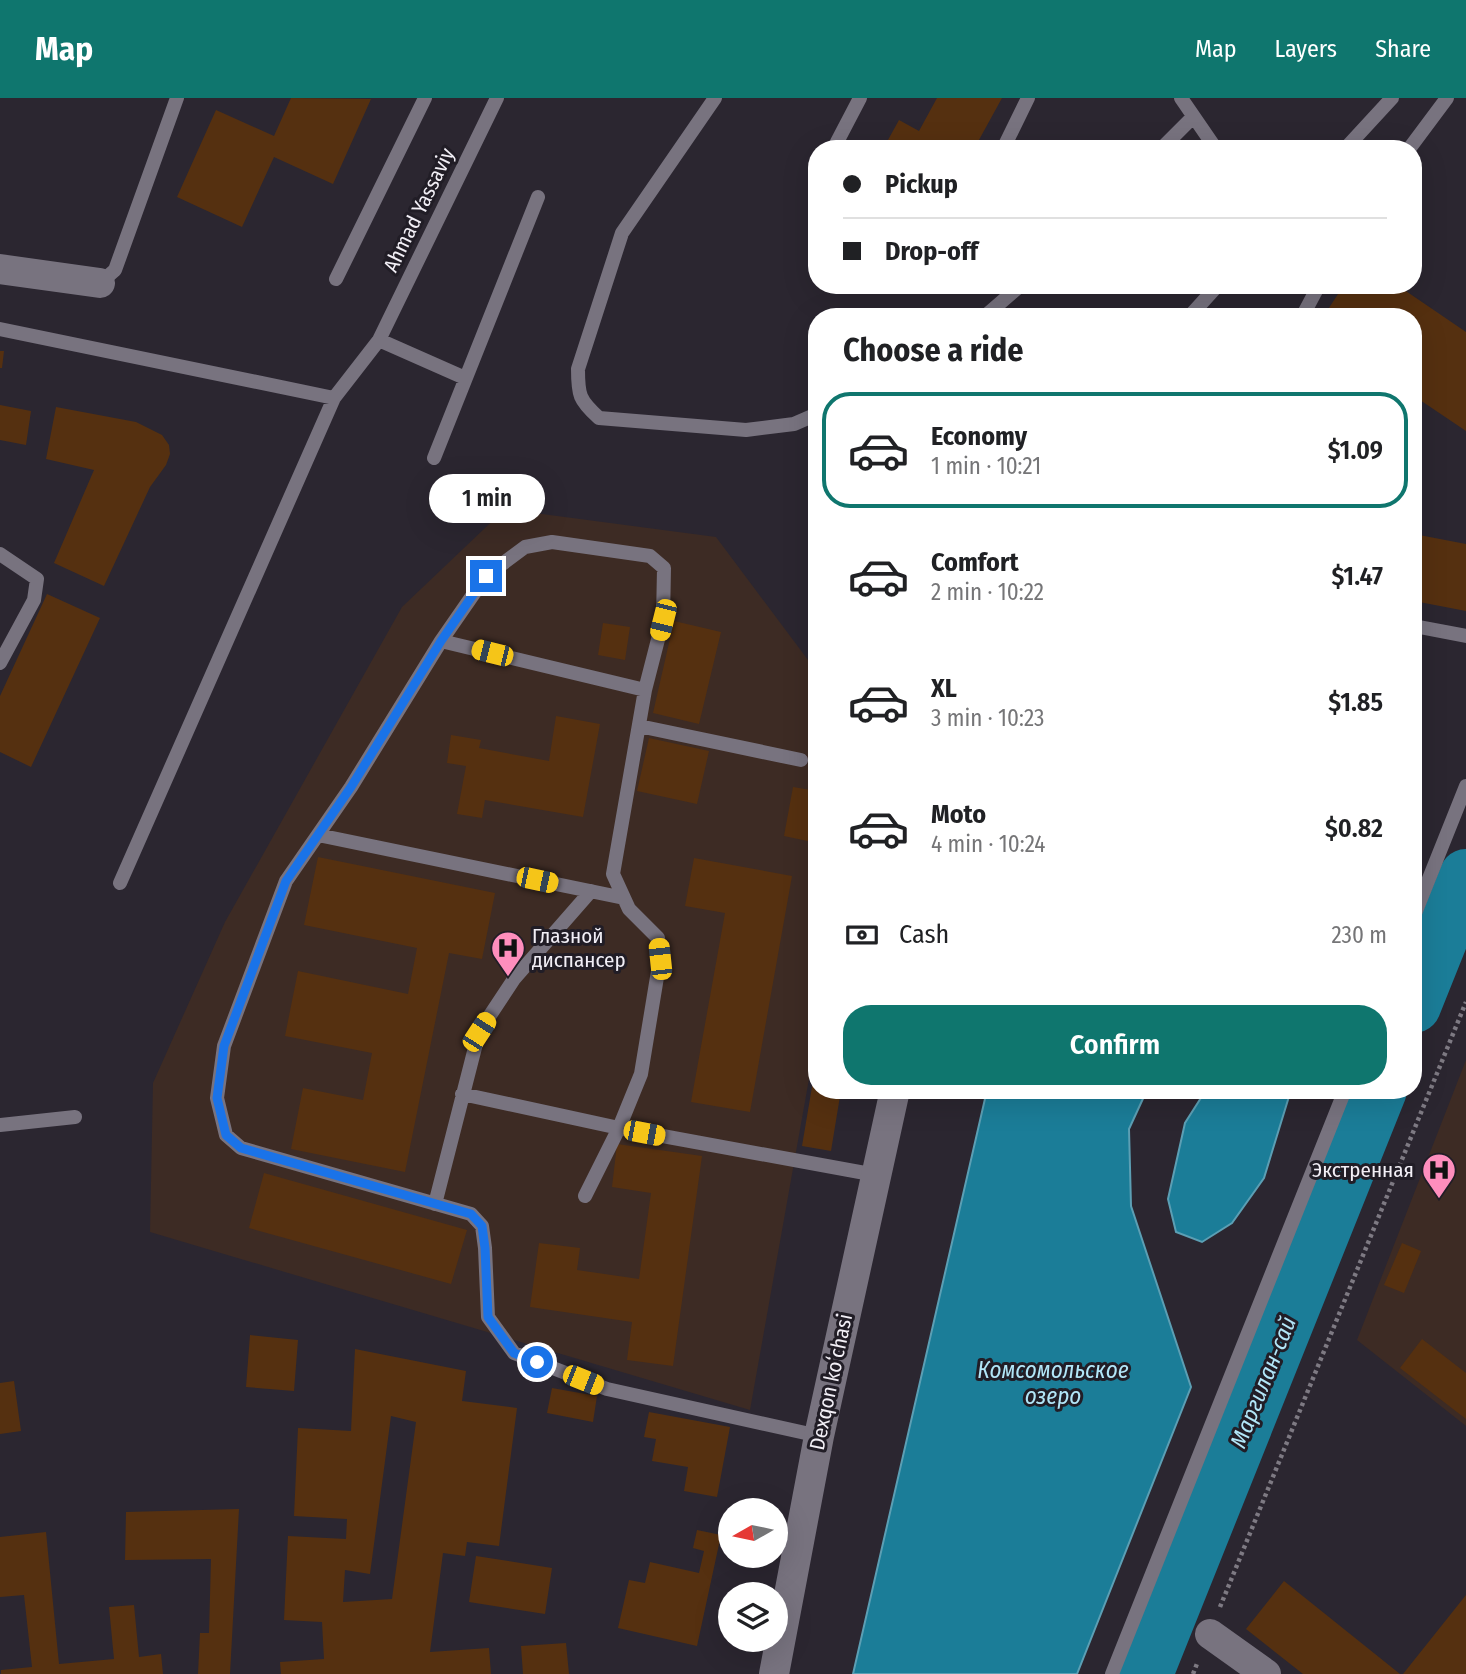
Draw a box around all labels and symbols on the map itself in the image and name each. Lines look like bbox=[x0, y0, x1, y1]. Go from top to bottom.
street label: Ahmad Yassaviy bbox=[378, 143, 461, 276]
callout: 1 min bbox=[428, 475, 544, 524]
route end bbox=[470, 560, 502, 592]
car bbox=[648, 597, 679, 643]
car bbox=[470, 638, 515, 668]
car bbox=[515, 865, 560, 895]
place label: Глазной диспансер bbox=[532, 923, 626, 973]
hospital icon: Глазной диспансер bbox=[489, 929, 527, 978]
car bbox=[648, 937, 673, 981]
car bbox=[459, 1009, 500, 1055]
car bbox=[622, 1119, 667, 1147]
hospital icon: Экстренная bbox=[1420, 1151, 1458, 1200]
place label: Экстренная bbox=[1312, 1157, 1414, 1183]
street label: Dexqon koʻchasi bbox=[804, 1311, 858, 1453]
water label: Маргилан-сай bbox=[1224, 1312, 1302, 1452]
route start bbox=[521, 1346, 553, 1378]
water label: Комсомольское озеро bbox=[977, 1356, 1129, 1410]
car bbox=[560, 1362, 607, 1398]
north arrow bbox=[718, 1498, 788, 1568]

